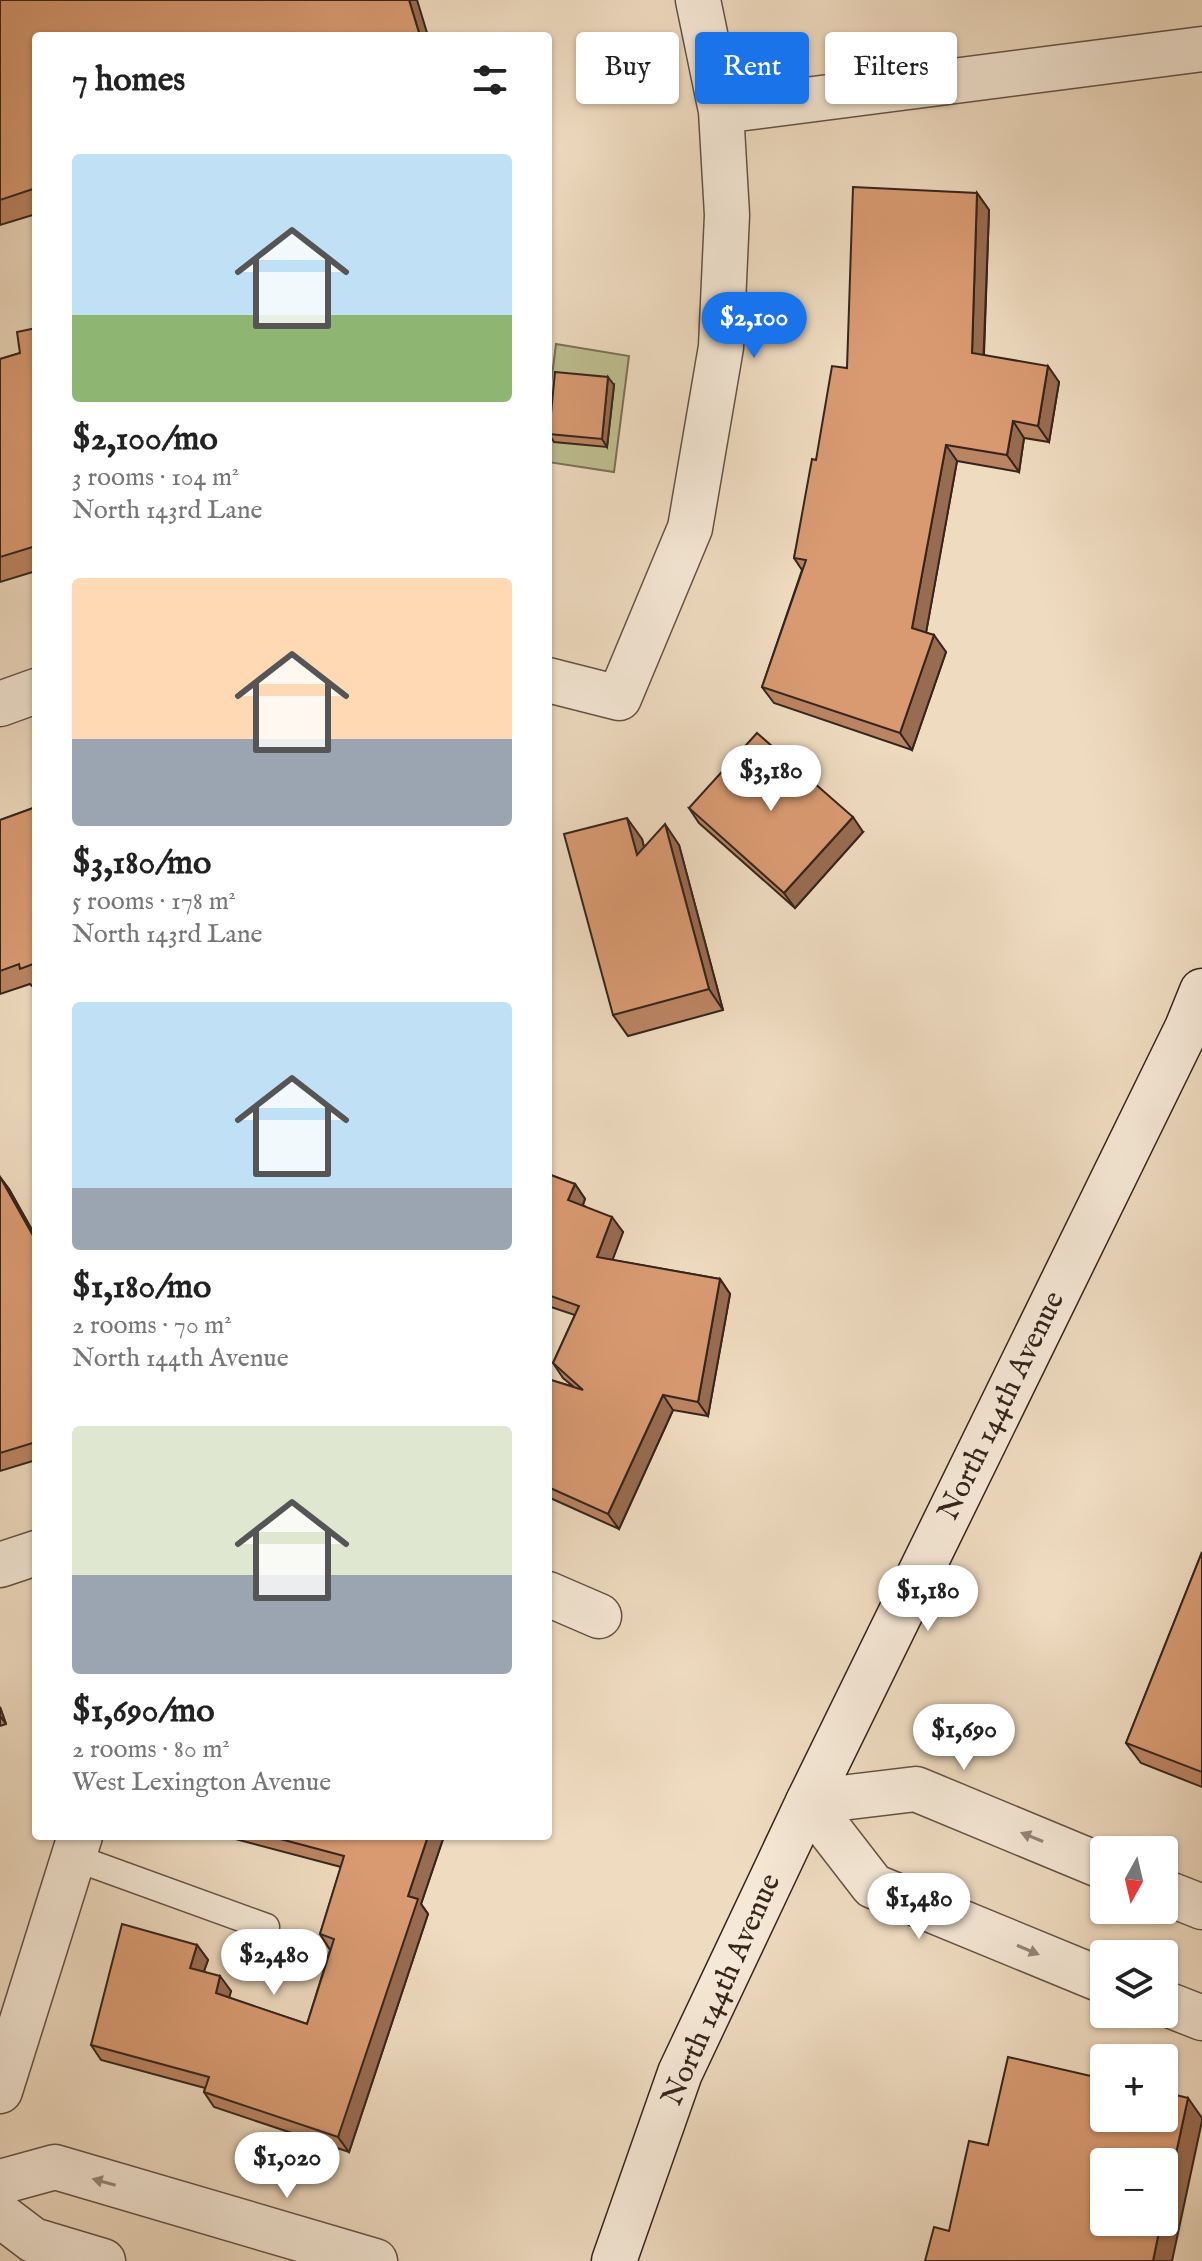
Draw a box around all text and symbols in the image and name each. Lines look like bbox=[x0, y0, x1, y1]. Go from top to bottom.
chip: Buy bbox=[576, 32, 679, 104]
chip: Rent bbox=[695, 32, 809, 104]
chip: Filters bbox=[825, 32, 957, 104]
icon: filters bbox=[468, 58, 512, 102]
text: 7 homes bbox=[72, 59, 185, 102]
icon: home bbox=[220, 206, 364, 350]
pin: $2,100 bbox=[689, 292, 819, 360]
text: $2,100 bbox=[720, 301, 788, 334]
text: $2,100/mo bbox=[72, 418, 218, 461]
text: 3 rooms · 104 m² bbox=[72, 461, 239, 494]
text: North 143rd Lane bbox=[72, 494, 262, 527]
icon: home bbox=[220, 630, 364, 774]
pin: $3,180 bbox=[706, 745, 836, 813]
text: $3,180 bbox=[739, 754, 803, 787]
text: $3,180/mo bbox=[72, 842, 211, 885]
text: 5 rooms · 178 m² bbox=[72, 885, 236, 918]
text: North 143rd Lane bbox=[72, 918, 262, 951]
icon: home bbox=[220, 1054, 364, 1198]
text: $1,180/mo bbox=[72, 1266, 211, 1309]
street label: North 144th Avenue bbox=[930, 1285, 1074, 1527]
text: 2 rooms · 70 m² bbox=[72, 1309, 232, 1342]
text: North 144th Avenue bbox=[72, 1342, 289, 1375]
icon: home bbox=[220, 1478, 364, 1622]
pin: $1,180 bbox=[863, 1565, 993, 1633]
text: $1,180 bbox=[896, 1574, 960, 1607]
text: $1,690/mo bbox=[72, 1690, 214, 1733]
pin: $1,690 bbox=[899, 1704, 1029, 1772]
text: $1,690 bbox=[931, 1713, 997, 1746]
text: 2 rooms · 80 m² bbox=[72, 1733, 230, 1766]
text: West Lexington Avenue bbox=[72, 1766, 331, 1799]
one-way arrow bbox=[1020, 1830, 1044, 1843]
north arrow bbox=[1090, 1836, 1178, 1924]
map controls bbox=[1090, 1836, 1178, 2236]
street label: North 144th Avenue bbox=[654, 1868, 790, 2112]
pin: $1,480 bbox=[854, 1873, 984, 1941]
text: $1,480 bbox=[885, 1882, 953, 1915]
pin: $2,480 bbox=[209, 1929, 339, 1997]
text: $2,480 bbox=[239, 1938, 309, 1971]
button: layers bbox=[1090, 1940, 1178, 2028]
one-way arrow bbox=[1017, 1944, 1040, 1957]
button: + bbox=[1090, 2044, 1178, 2132]
pin: $1,020 bbox=[222, 2132, 352, 2200]
text: $1,020 bbox=[253, 2141, 321, 2174]
button: − bbox=[1090, 2148, 1178, 2236]
one-way arrow bbox=[92, 2175, 116, 2188]

